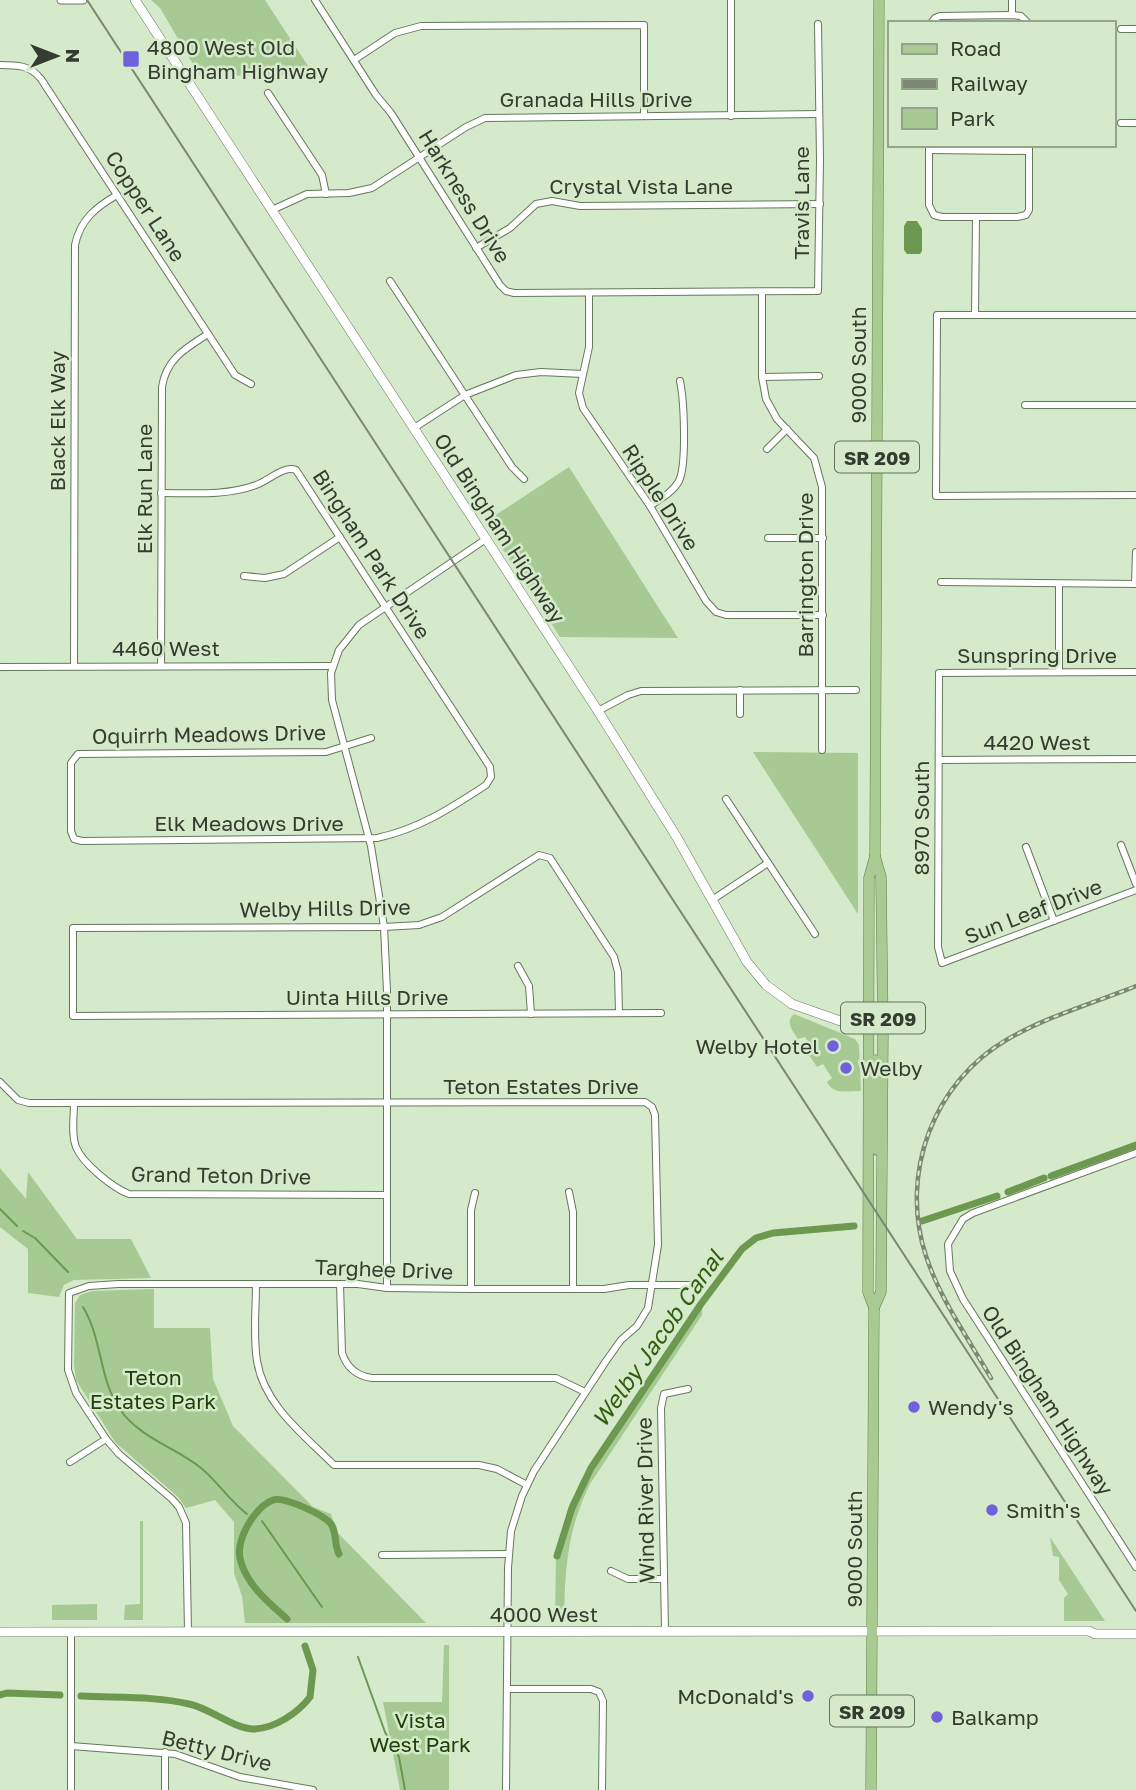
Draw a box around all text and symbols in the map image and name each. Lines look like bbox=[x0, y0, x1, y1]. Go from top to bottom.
north arrow bbox=[21, 21, 91, 91]
legend bbox=[888, 21, 1115, 147]
place label: 4800 West Old Bingham Highway bbox=[147, 34, 328, 84]
text: Road bbox=[950, 35, 1001, 61]
text: N bbox=[62, 49, 85, 63]
marker: 4800 West Old Bingham Highway bbox=[121, 49, 141, 69]
text: Railway bbox=[950, 70, 1028, 96]
street label: Granada Hills Drive bbox=[500, 86, 692, 112]
text: Park bbox=[950, 105, 996, 131]
street label: Harkness Drive bbox=[414, 124, 516, 268]
street label: Copper Lane bbox=[100, 145, 192, 267]
street label: Travis Lane bbox=[788, 146, 814, 260]
street label: Crystal Vista Lane bbox=[549, 173, 733, 199]
street label: 9000 South bbox=[845, 306, 871, 424]
street label: Black Elk Way bbox=[44, 351, 70, 491]
street label: Elk Run Lane bbox=[131, 424, 157, 554]
street label: Old Bingham Highway bbox=[429, 428, 571, 628]
street label: Ripple Drive bbox=[617, 439, 705, 555]
road number: SR 209 bbox=[835, 442, 919, 472]
street label: Bingham Park Drive bbox=[307, 464, 437, 644]
street label: Barrington Drive bbox=[792, 493, 818, 657]
street label: 4460 West bbox=[112, 635, 220, 661]
street label: Sunspring Drive bbox=[957, 642, 1117, 668]
street label: Oquirrh Meadows Drive bbox=[92, 719, 326, 749]
street label: 4420 West bbox=[983, 729, 1091, 755]
street label: 8970 South bbox=[908, 761, 934, 875]
street label: Elk Meadows Drive bbox=[154, 810, 344, 836]
street label: Sun Leaf Drive bbox=[961, 873, 1105, 949]
street label: Welby Hills Drive bbox=[239, 894, 411, 922]
street label: Uinta Hills Drive bbox=[286, 984, 448, 1010]
road number: SR 209 bbox=[841, 1002, 925, 1034]
place label: Welby Hotel bbox=[695, 1033, 819, 1059]
marker: Welby Hotel bbox=[825, 1038, 841, 1054]
place label: Welby bbox=[860, 1055, 923, 1081]
marker: Welby bbox=[838, 1060, 854, 1076]
street label: Teton Estates Drive bbox=[443, 1073, 639, 1099]
street label: Grand Teton Drive bbox=[131, 1160, 311, 1190]
water label: Welby Jacob Canal bbox=[586, 1243, 729, 1432]
street label: Targhee Drive bbox=[314, 1254, 454, 1284]
street label: Old Bingham Highway bbox=[977, 1300, 1119, 1500]
park label: Teton Estates Park bbox=[90, 1364, 216, 1414]
place label: Wendy's bbox=[928, 1394, 1014, 1420]
marker: Wendy's bbox=[906, 1399, 922, 1415]
street label: Wind River Drive bbox=[631, 1417, 659, 1583]
street label: 9000 South bbox=[841, 1490, 867, 1608]
place label: Smith's bbox=[1006, 1497, 1081, 1523]
marker: Smith's bbox=[984, 1502, 1000, 1518]
street label: 4000 West bbox=[490, 1601, 598, 1627]
place label: McDonald's bbox=[677, 1683, 794, 1709]
marker: McDonald's bbox=[800, 1688, 816, 1704]
road number: SR 209 bbox=[830, 1695, 914, 1726]
place label: Balkamp bbox=[951, 1704, 1039, 1730]
park label: Vista West Park bbox=[369, 1707, 471, 1757]
marker: Balkamp bbox=[929, 1709, 945, 1725]
street label: Betty Drive bbox=[159, 1724, 275, 1776]

